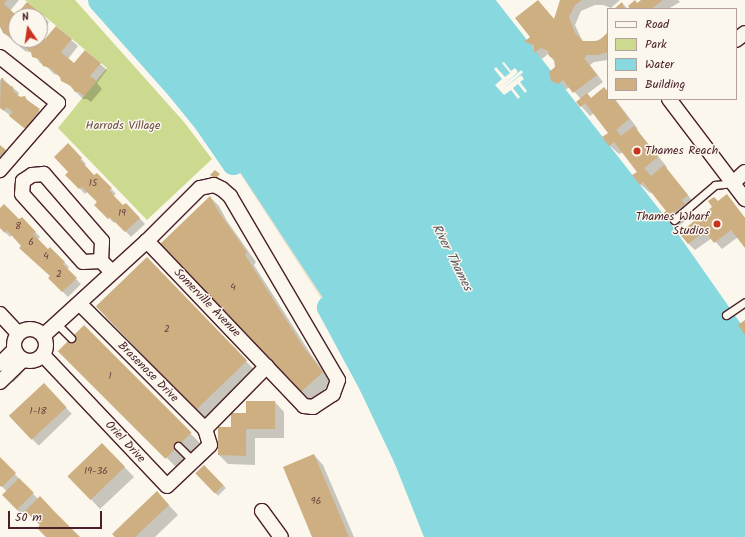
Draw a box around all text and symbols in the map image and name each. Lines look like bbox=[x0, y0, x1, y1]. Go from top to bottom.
north arrow bbox=[8, 8, 48, 48]
text: N bbox=[20, 8, 31, 27]
legend bbox=[607, 8, 737, 100]
text: Road bbox=[645, 15, 669, 34]
text: Park bbox=[645, 35, 667, 54]
text: Water bbox=[645, 55, 674, 74]
text: Building bbox=[645, 75, 685, 94]
park label: Harrods Village bbox=[86, 119, 160, 133]
place label: Thames Reach bbox=[645, 144, 718, 158]
marker: Thames Reach bbox=[632, 146, 642, 156]
house number: 15 bbox=[89, 178, 97, 190]
house number: 19 bbox=[118, 208, 126, 220]
place label: Thames Wharf Studios bbox=[636, 210, 709, 238]
marker: Thames Wharf Studios bbox=[712, 219, 722, 229]
house number: 8 bbox=[15, 221, 21, 233]
water label: River Thames bbox=[427, 222, 475, 294]
house number: 6 bbox=[28, 237, 34, 249]
house number: 4 bbox=[43, 251, 49, 263]
street label: Somerville Avenue bbox=[171, 266, 243, 340]
house number: 2 bbox=[56, 269, 62, 281]
house number: 4 bbox=[230, 282, 236, 294]
house number: 2 bbox=[164, 324, 170, 336]
street label: Brasenose Drive bbox=[115, 339, 181, 405]
house number: 1 bbox=[108, 371, 112, 383]
house number: 1-18 bbox=[30, 406, 46, 418]
street label: Oriel Drive bbox=[102, 418, 148, 466]
house number: 19-36 bbox=[84, 466, 108, 478]
house number: 96 bbox=[311, 496, 321, 508]
scale bar bbox=[10, 503, 104, 529]
text: 50 m bbox=[15, 508, 42, 527]

